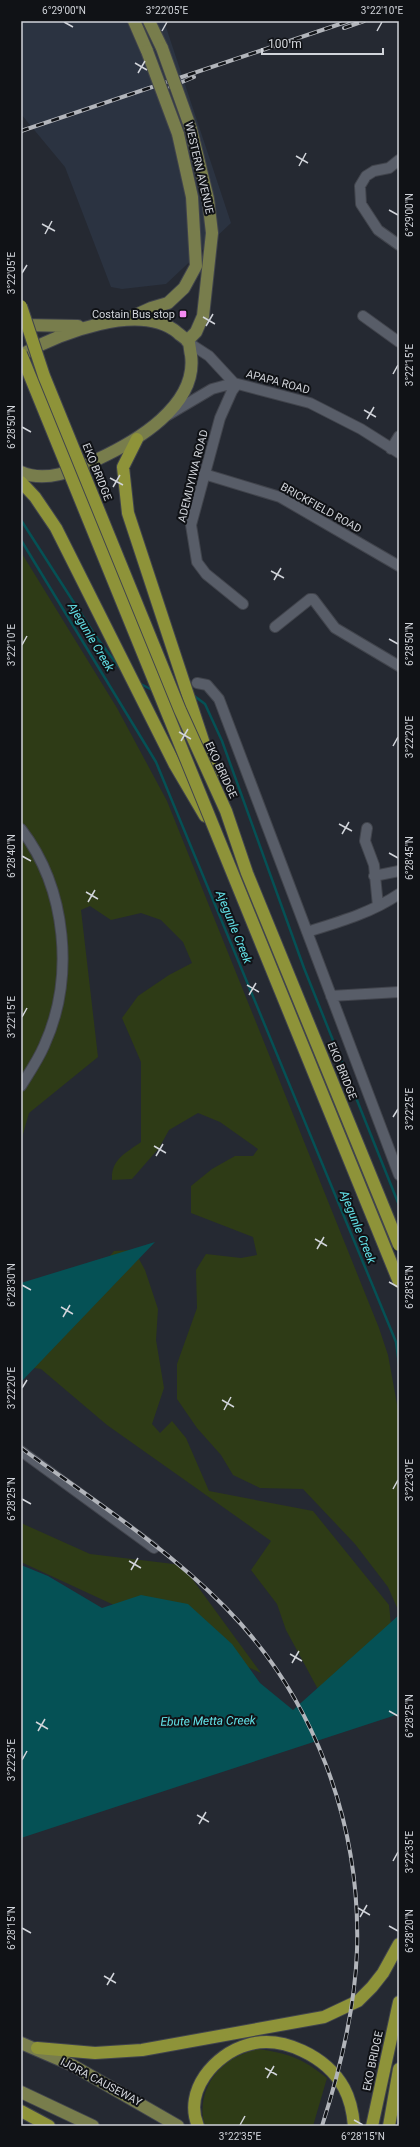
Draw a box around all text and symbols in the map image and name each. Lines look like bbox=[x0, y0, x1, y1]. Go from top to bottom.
text: 6°29'00"N bbox=[42, 5, 86, 16]
text: 3°22'05"E bbox=[146, 5, 189, 16]
text: 3°22'10"E bbox=[361, 5, 404, 16]
scale bar bbox=[262, 30, 383, 56]
text: 100 m bbox=[268, 37, 302, 51]
street label: WESTERN AVENUE bbox=[182, 121, 216, 215]
text: 6°29'00"N bbox=[404, 193, 415, 237]
text: 3°22'05"E bbox=[6, 251, 17, 294]
place label: Costain Bus stop bbox=[92, 308, 175, 321]
marker: Costain Bus stop bbox=[178, 309, 188, 319]
text: 3°22'15"E bbox=[404, 343, 415, 386]
street label: APAPA ROAD bbox=[245, 367, 311, 397]
text: 6°28'50"N bbox=[6, 405, 17, 449]
street label: ADEMUYIWA ROAD bbox=[175, 428, 211, 524]
street label: EKO BRIDGE bbox=[80, 441, 114, 503]
street label: BRICKFIELD ROAD bbox=[278, 480, 364, 536]
water label: Ajegunle Creek bbox=[65, 599, 118, 675]
text: 6°28'50"N bbox=[404, 622, 415, 666]
text: 3°22'10"E bbox=[6, 623, 17, 666]
text: 3°22'20"E bbox=[404, 715, 415, 758]
street label: EKO BRIDGE bbox=[202, 740, 240, 800]
text: 6°28'40"N bbox=[6, 834, 17, 878]
text: 6°28'45"N bbox=[404, 836, 415, 880]
water label: Ajegunle Creek bbox=[213, 888, 255, 967]
text: 3°22'15"E bbox=[6, 995, 17, 1038]
street label: EKO BRIDGE bbox=[325, 1040, 359, 1102]
text: 3°22'25"E bbox=[404, 1087, 415, 1130]
water label: Ajegunle Creek bbox=[337, 1188, 379, 1267]
text: 6°28'30"N bbox=[6, 1263, 17, 1307]
text: 6°28'35"N bbox=[404, 1265, 415, 1309]
text: 3°22'20"E bbox=[6, 1366, 17, 1409]
text: 3°22'30"E bbox=[404, 1458, 415, 1501]
text: 6°28'25"N bbox=[6, 1477, 17, 1521]
text: 6°28'25"N bbox=[404, 1694, 415, 1738]
water label: Ebute Metta Creek bbox=[160, 1713, 257, 1729]
text: 3°22'25"E bbox=[6, 1738, 17, 1781]
text: 3°22'35"E bbox=[404, 1830, 415, 1873]
text: 6°28'15"N bbox=[6, 1906, 17, 1950]
text: 6°28'20"N bbox=[404, 1909, 415, 1953]
street label: EKO BRIDGE bbox=[360, 2030, 386, 2092]
street label: IJORA CAUSEWAY bbox=[58, 2055, 144, 2109]
text: 3°22'35"E bbox=[219, 2131, 262, 2142]
text: 6°28'15"N bbox=[341, 2131, 385, 2142]

